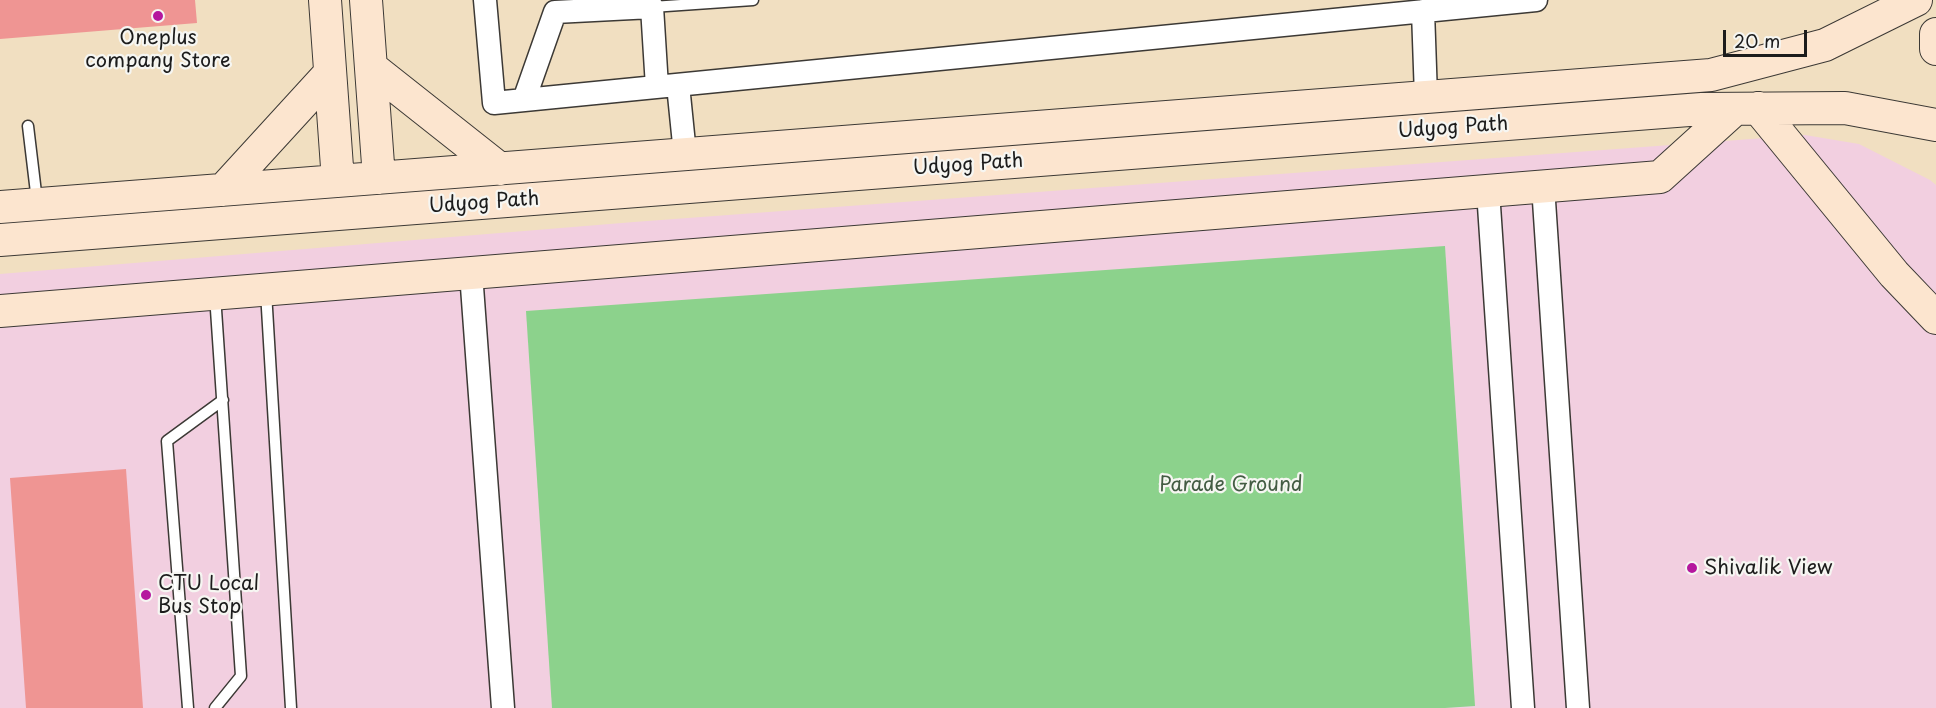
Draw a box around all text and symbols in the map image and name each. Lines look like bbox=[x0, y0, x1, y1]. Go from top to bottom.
marker: Oneplus company Store bbox=[151, 9, 165, 23]
scale bar bbox=[1726, 18, 1810, 56]
place label: Oneplus company Store bbox=[85, 26, 231, 73]
text: 20 m bbox=[1734, 27, 1780, 54]
street label: Udyog Path bbox=[1397, 112, 1509, 144]
street label: Udyog Path bbox=[912, 149, 1024, 181]
street label: Udyog Path bbox=[428, 187, 540, 219]
park label: Parade Ground bbox=[1159, 473, 1303, 497]
place label: Shivalik View bbox=[1704, 556, 1833, 580]
marker: Shivalik View bbox=[1685, 561, 1699, 575]
place label: CTU Local Bus Stop bbox=[158, 572, 259, 619]
marker: CTU Local Bus Stop bbox=[139, 588, 153, 602]

